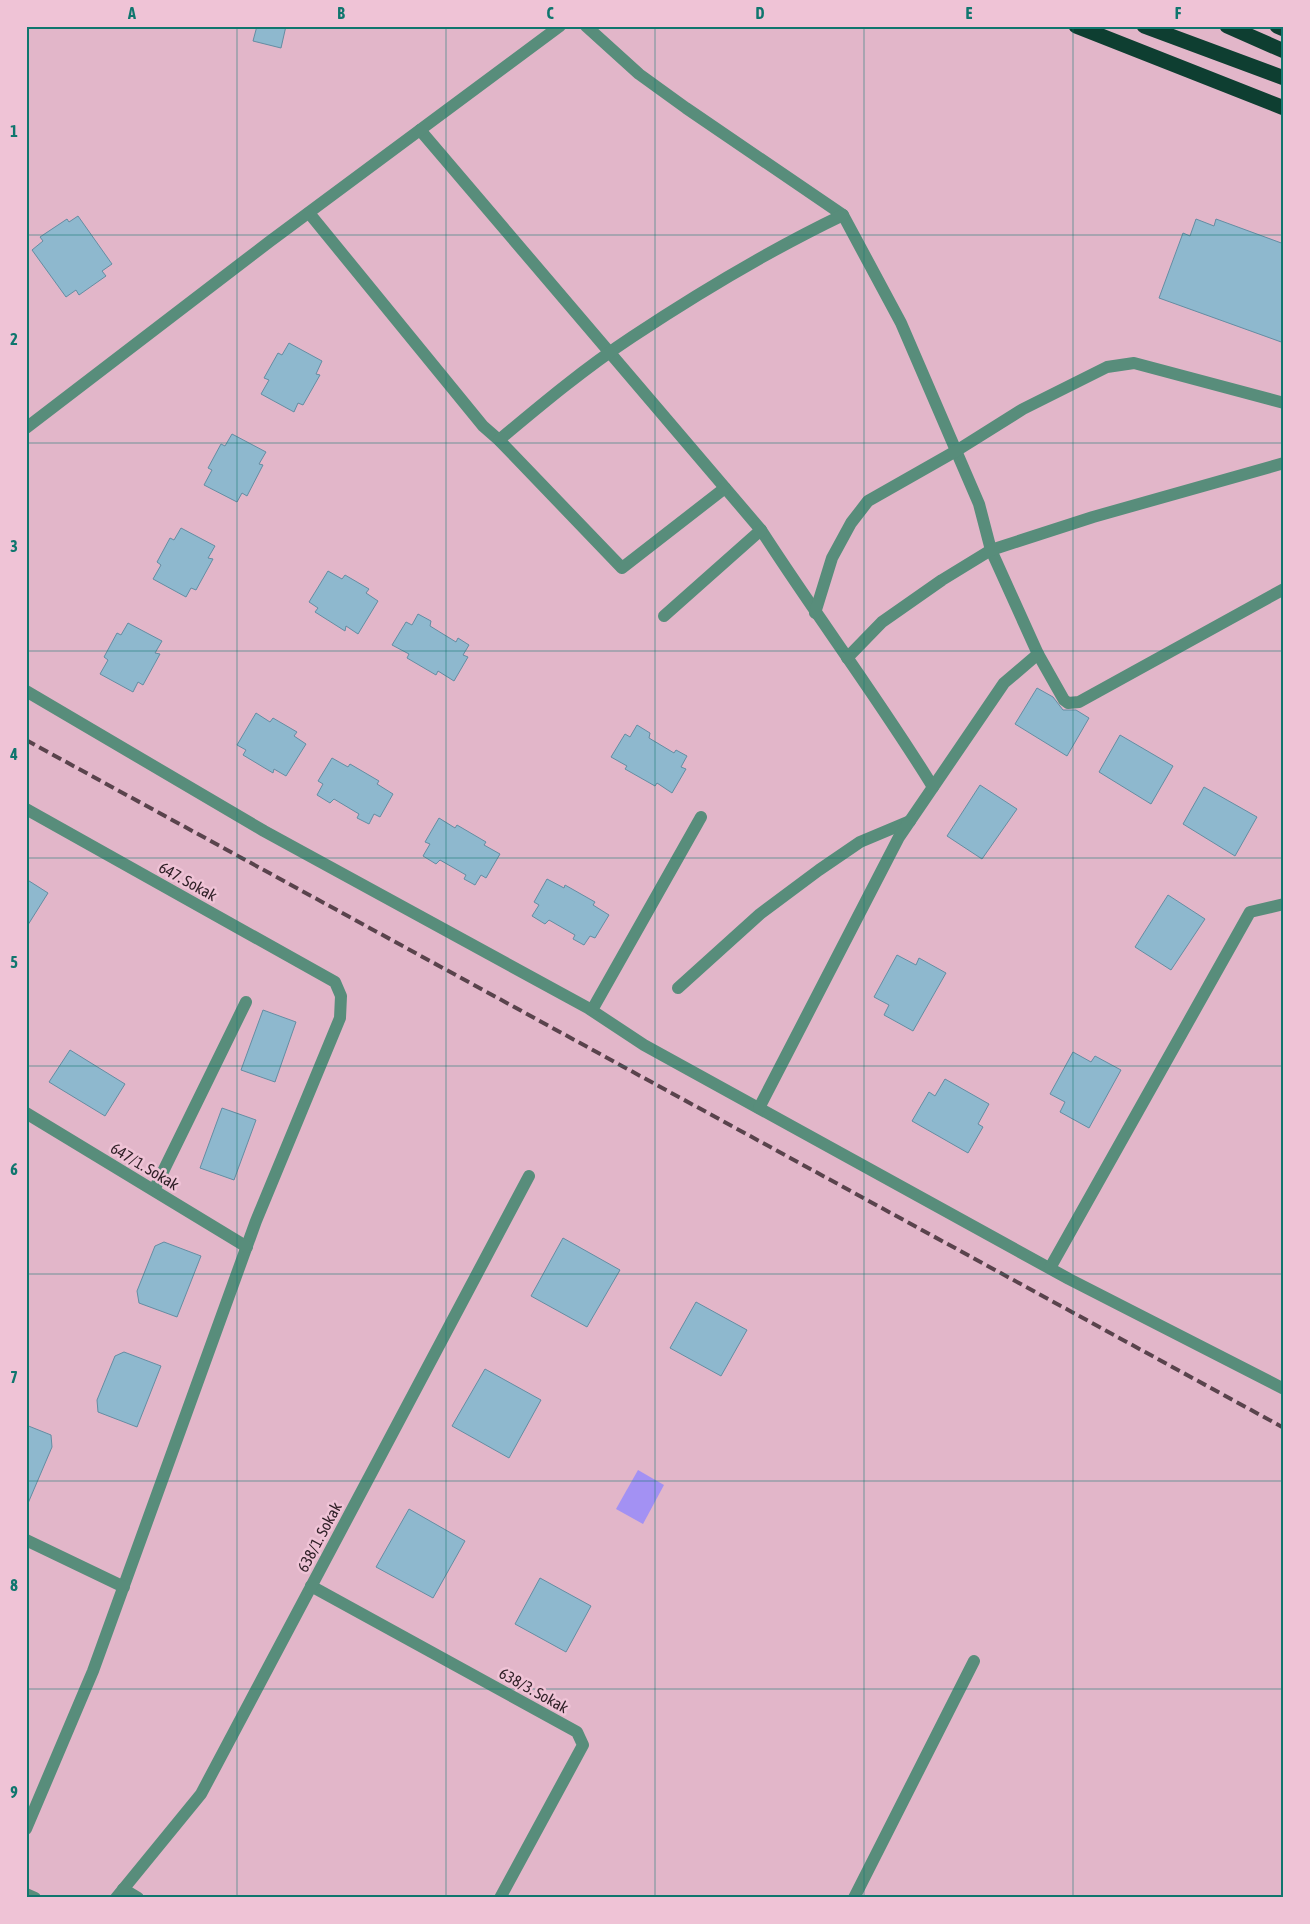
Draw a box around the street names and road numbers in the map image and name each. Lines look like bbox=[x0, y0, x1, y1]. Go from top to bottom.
street label: 647. Sokak bbox=[156, 858, 220, 904]
street label: 647/1. Sokak bbox=[108, 1139, 182, 1193]
street label: 638/1. Sokak bbox=[293, 1499, 345, 1575]
street label: 638/3. Sokak bbox=[496, 1664, 572, 1716]

